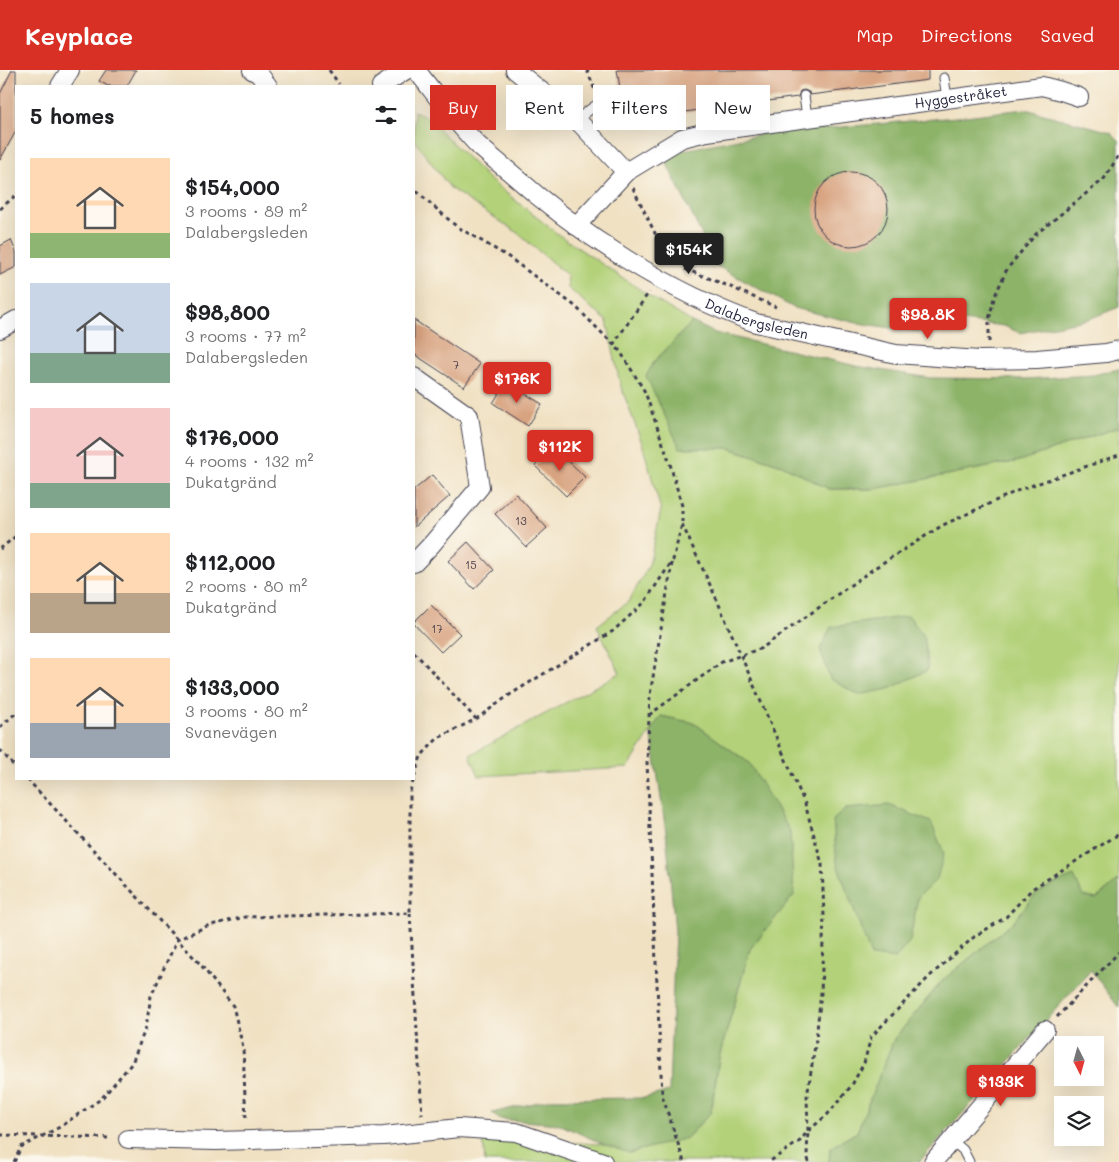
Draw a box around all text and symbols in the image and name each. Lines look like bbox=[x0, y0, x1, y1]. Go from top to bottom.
text: Keyplace bbox=[25, 20, 133, 51]
text: Map bbox=[856, 23, 893, 47]
text: Directions bbox=[921, 23, 1013, 47]
text: Saved bbox=[1041, 23, 1094, 47]
street label: Hyggestråket bbox=[913, 81, 1008, 112]
chip: Buy bbox=[430, 85, 496, 130]
chip: Rent bbox=[506, 85, 583, 130]
chip: Filters bbox=[593, 85, 686, 130]
chip: New bbox=[696, 85, 770, 130]
icon: filters bbox=[372, 101, 400, 129]
text: 5 homes bbox=[30, 102, 115, 129]
text: $154,000 bbox=[185, 173, 280, 200]
icon: home bbox=[70, 178, 130, 238]
text: 3 rooms · 89 m² bbox=[185, 200, 307, 221]
text: Dalabergsleden bbox=[185, 221, 308, 242]
pin: $154K bbox=[654, 232, 724, 275]
text: $154K bbox=[666, 238, 713, 259]
street label: Dalabergsleden bbox=[702, 293, 810, 343]
text: $98,800 bbox=[185, 298, 270, 325]
pin: $98.8K bbox=[887, 298, 969, 340]
icon: home bbox=[70, 303, 130, 363]
text: $98.8K bbox=[901, 303, 955, 324]
text: 3 rooms · 77 m² bbox=[185, 325, 306, 346]
text: Dalabergsleden bbox=[185, 346, 308, 367]
house number: 7 bbox=[453, 357, 459, 372]
pin: $176K bbox=[482, 362, 552, 404]
text: $176K bbox=[494, 367, 540, 388]
text: $176,000 bbox=[185, 423, 279, 450]
icon: home bbox=[70, 428, 130, 488]
pin: $112K bbox=[525, 430, 595, 472]
text: $112K bbox=[538, 435, 582, 456]
text: 4 rooms · 132 m² bbox=[185, 450, 314, 471]
text: Dukatgränd bbox=[185, 471, 277, 492]
house number: 13 bbox=[515, 513, 527, 528]
text: $112,000 bbox=[185, 548, 275, 575]
icon: home bbox=[70, 553, 130, 613]
house number: 15 bbox=[465, 557, 477, 572]
text: 2 rooms · 80 m² bbox=[185, 575, 307, 596]
text: Dukatgränd bbox=[185, 596, 277, 617]
house number: 17 bbox=[431, 621, 443, 636]
text: $133,000 bbox=[185, 673, 279, 700]
icon: home bbox=[70, 678, 130, 738]
text: 3 rooms · 80 m² bbox=[185, 700, 308, 721]
text: Svanevägen bbox=[185, 721, 277, 742]
north arrow bbox=[1054, 1036, 1104, 1086]
map controls bbox=[1054, 1036, 1104, 1146]
pin: $133K bbox=[966, 1064, 1036, 1107]
text: $133K bbox=[978, 1070, 1024, 1091]
button: layers bbox=[1054, 1096, 1104, 1146]

